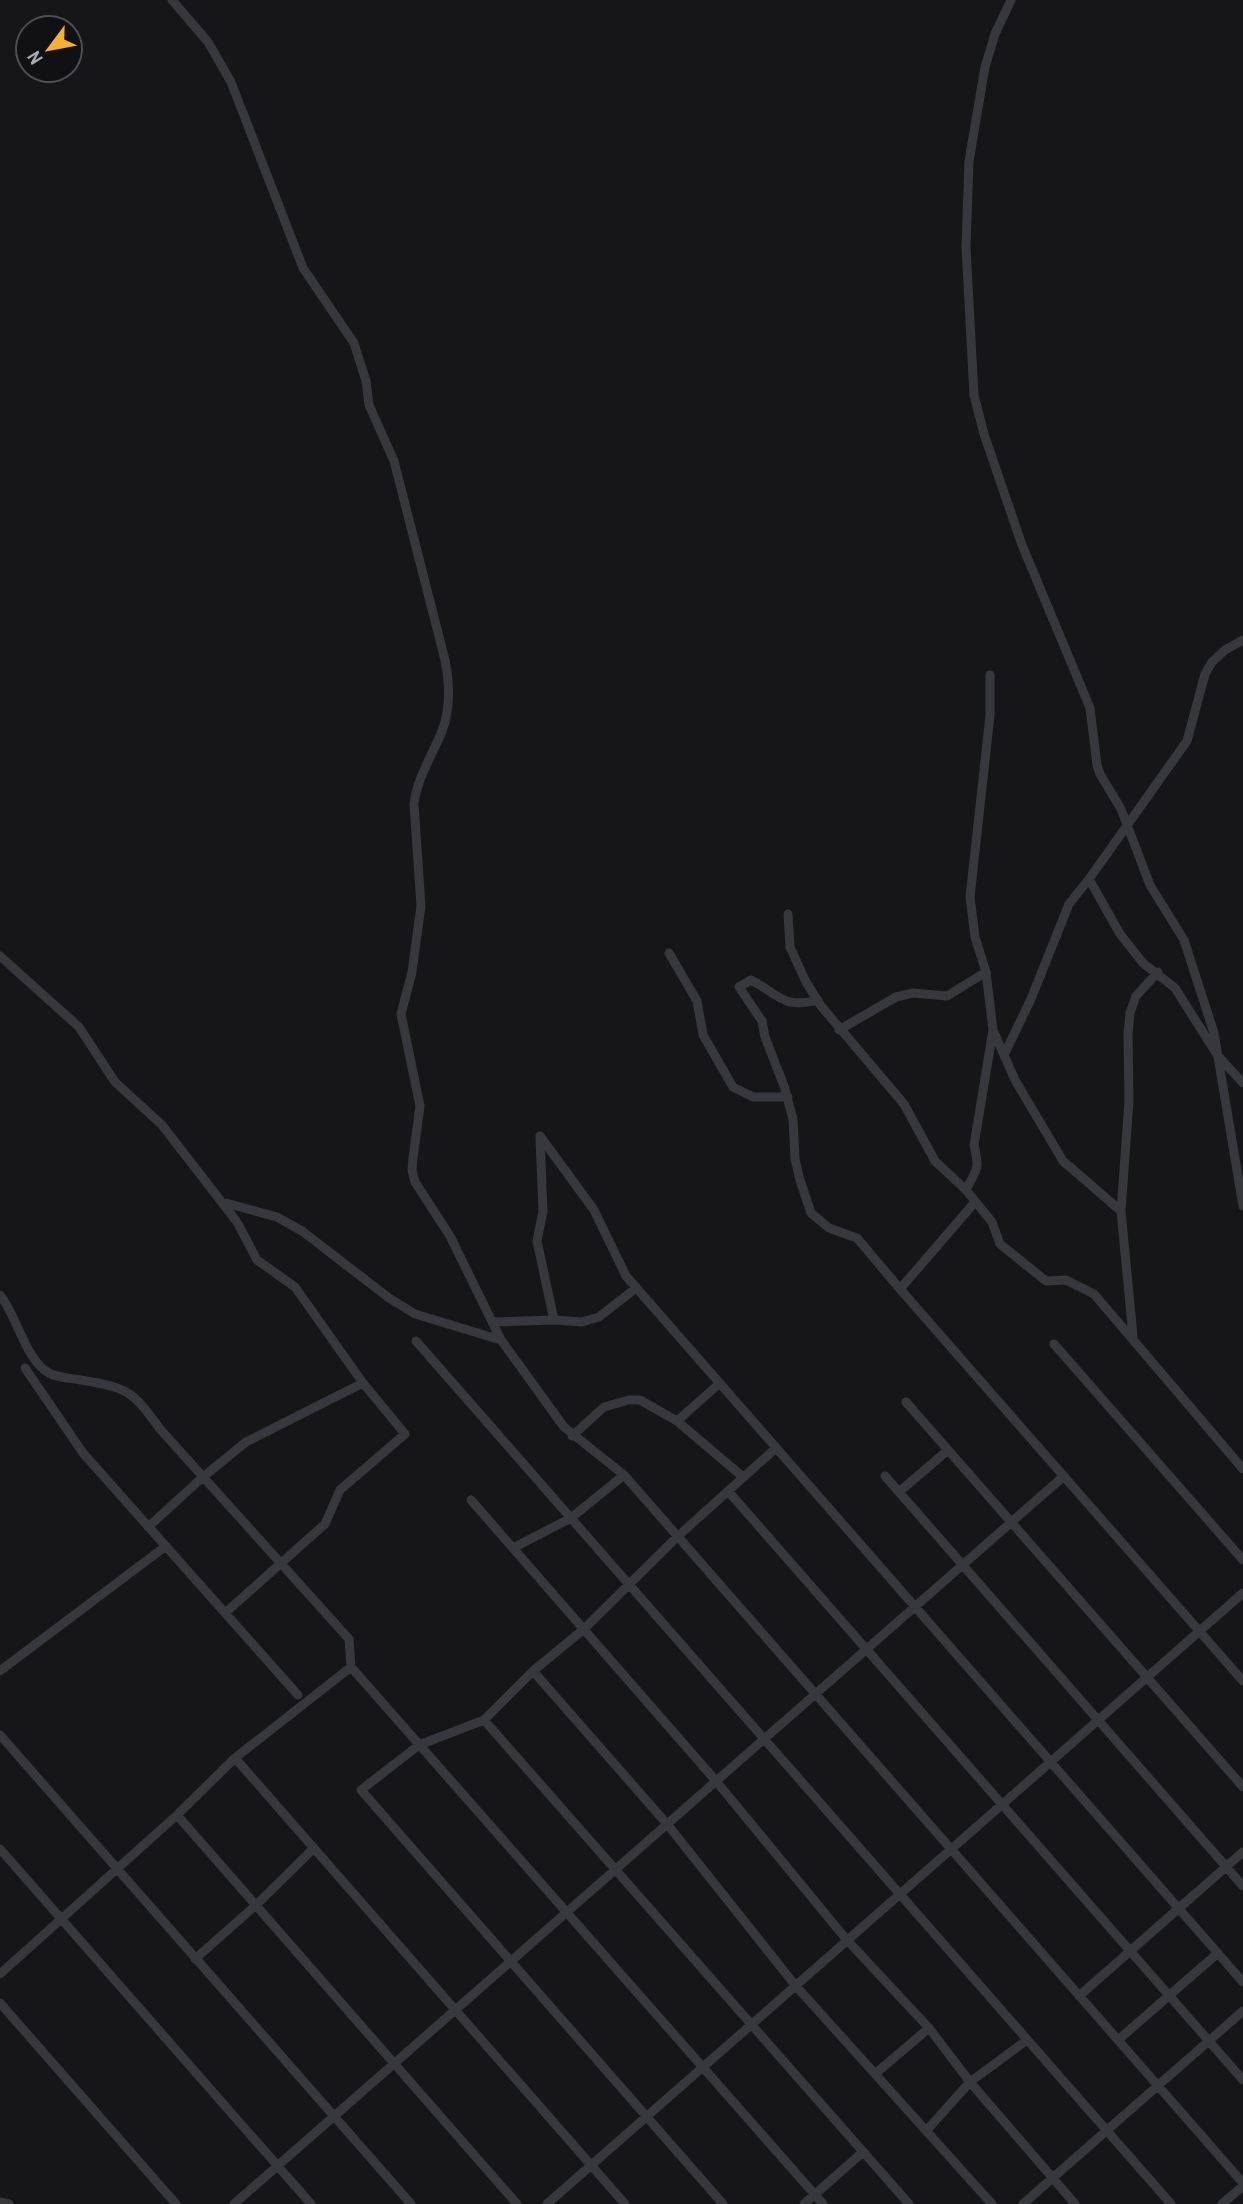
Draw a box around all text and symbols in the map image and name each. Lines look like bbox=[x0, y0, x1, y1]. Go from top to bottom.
north arrow bbox=[14, 14, 84, 84]
text: N bbox=[21, 46, 49, 70]

